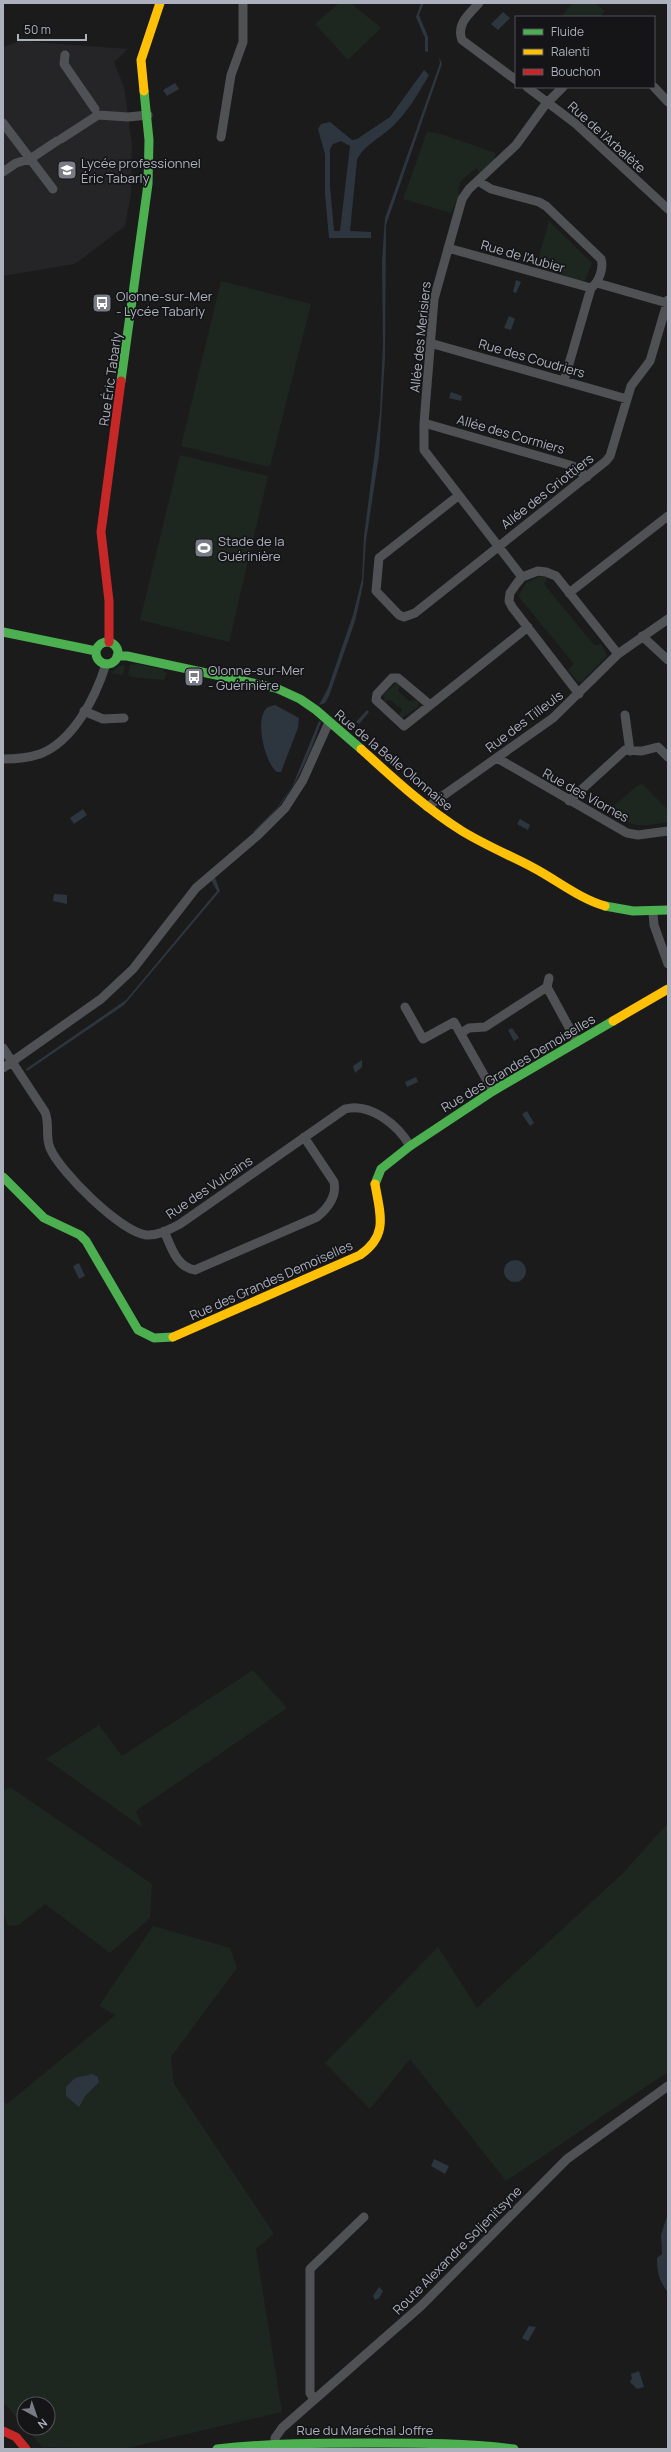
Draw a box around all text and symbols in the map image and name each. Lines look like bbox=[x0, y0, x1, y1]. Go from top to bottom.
scale bar bbox=[18, 16, 86, 42]
legend bbox=[515, 16, 655, 88]
text: 50 m bbox=[24, 21, 51, 38]
text: Fluide bbox=[551, 23, 584, 40]
text: Ralenti bbox=[551, 43, 590, 60]
text: Bouchon bbox=[551, 63, 601, 80]
street label: Rue de l’Arbalète bbox=[564, 97, 650, 177]
place label: Lycée professionnel Éric Tabarly bbox=[81, 154, 201, 187]
school or university icon: Lycée professionnel Éric Tabarly bbox=[56, 159, 78, 181]
street label: Rue de l'Aubier bbox=[479, 235, 568, 277]
street label: Allée des Merisiers bbox=[405, 280, 435, 394]
place label: Olonne-sur-Mer - Lycée Tabarly bbox=[116, 287, 213, 320]
bus stop icon: Olonne-sur-Mer - Lycée Tabarly bbox=[91, 292, 113, 314]
street label: Rue Éric Tabarly bbox=[95, 331, 126, 427]
street label: Rue des Coudriers bbox=[477, 334, 587, 382]
street label: Allée des Cormiers bbox=[455, 410, 567, 458]
street label: Allée des Griottiers bbox=[497, 449, 597, 533]
place label: Stade de la Guérinière bbox=[218, 532, 285, 565]
sports icon: Stade de la Guérinière bbox=[193, 537, 215, 559]
place label: Olonne-sur-Mer - Guérinière bbox=[208, 661, 305, 694]
bus stop icon: Olonne-sur-Mer - Guérinière bbox=[183, 666, 205, 688]
street label: Rue des Tilleuls bbox=[481, 686, 567, 756]
street label: Rue de la Belle Olonnaise bbox=[331, 705, 457, 815]
street label: Rue des Viornes bbox=[540, 764, 632, 826]
street label: Rue des Grandes Demoiselles bbox=[438, 1010, 599, 1116]
street label: Rue des Vulcains bbox=[162, 1151, 256, 1223]
street label: Rue des Grandes Demoiselles bbox=[187, 1236, 356, 1324]
street label: Route Alexandre Soljenitsyne bbox=[389, 2181, 526, 2318]
north arrow bbox=[16, 2396, 56, 2436]
text: N bbox=[35, 2416, 51, 2432]
street label: Rue du Maréchal Joffre bbox=[297, 2421, 434, 2439]

